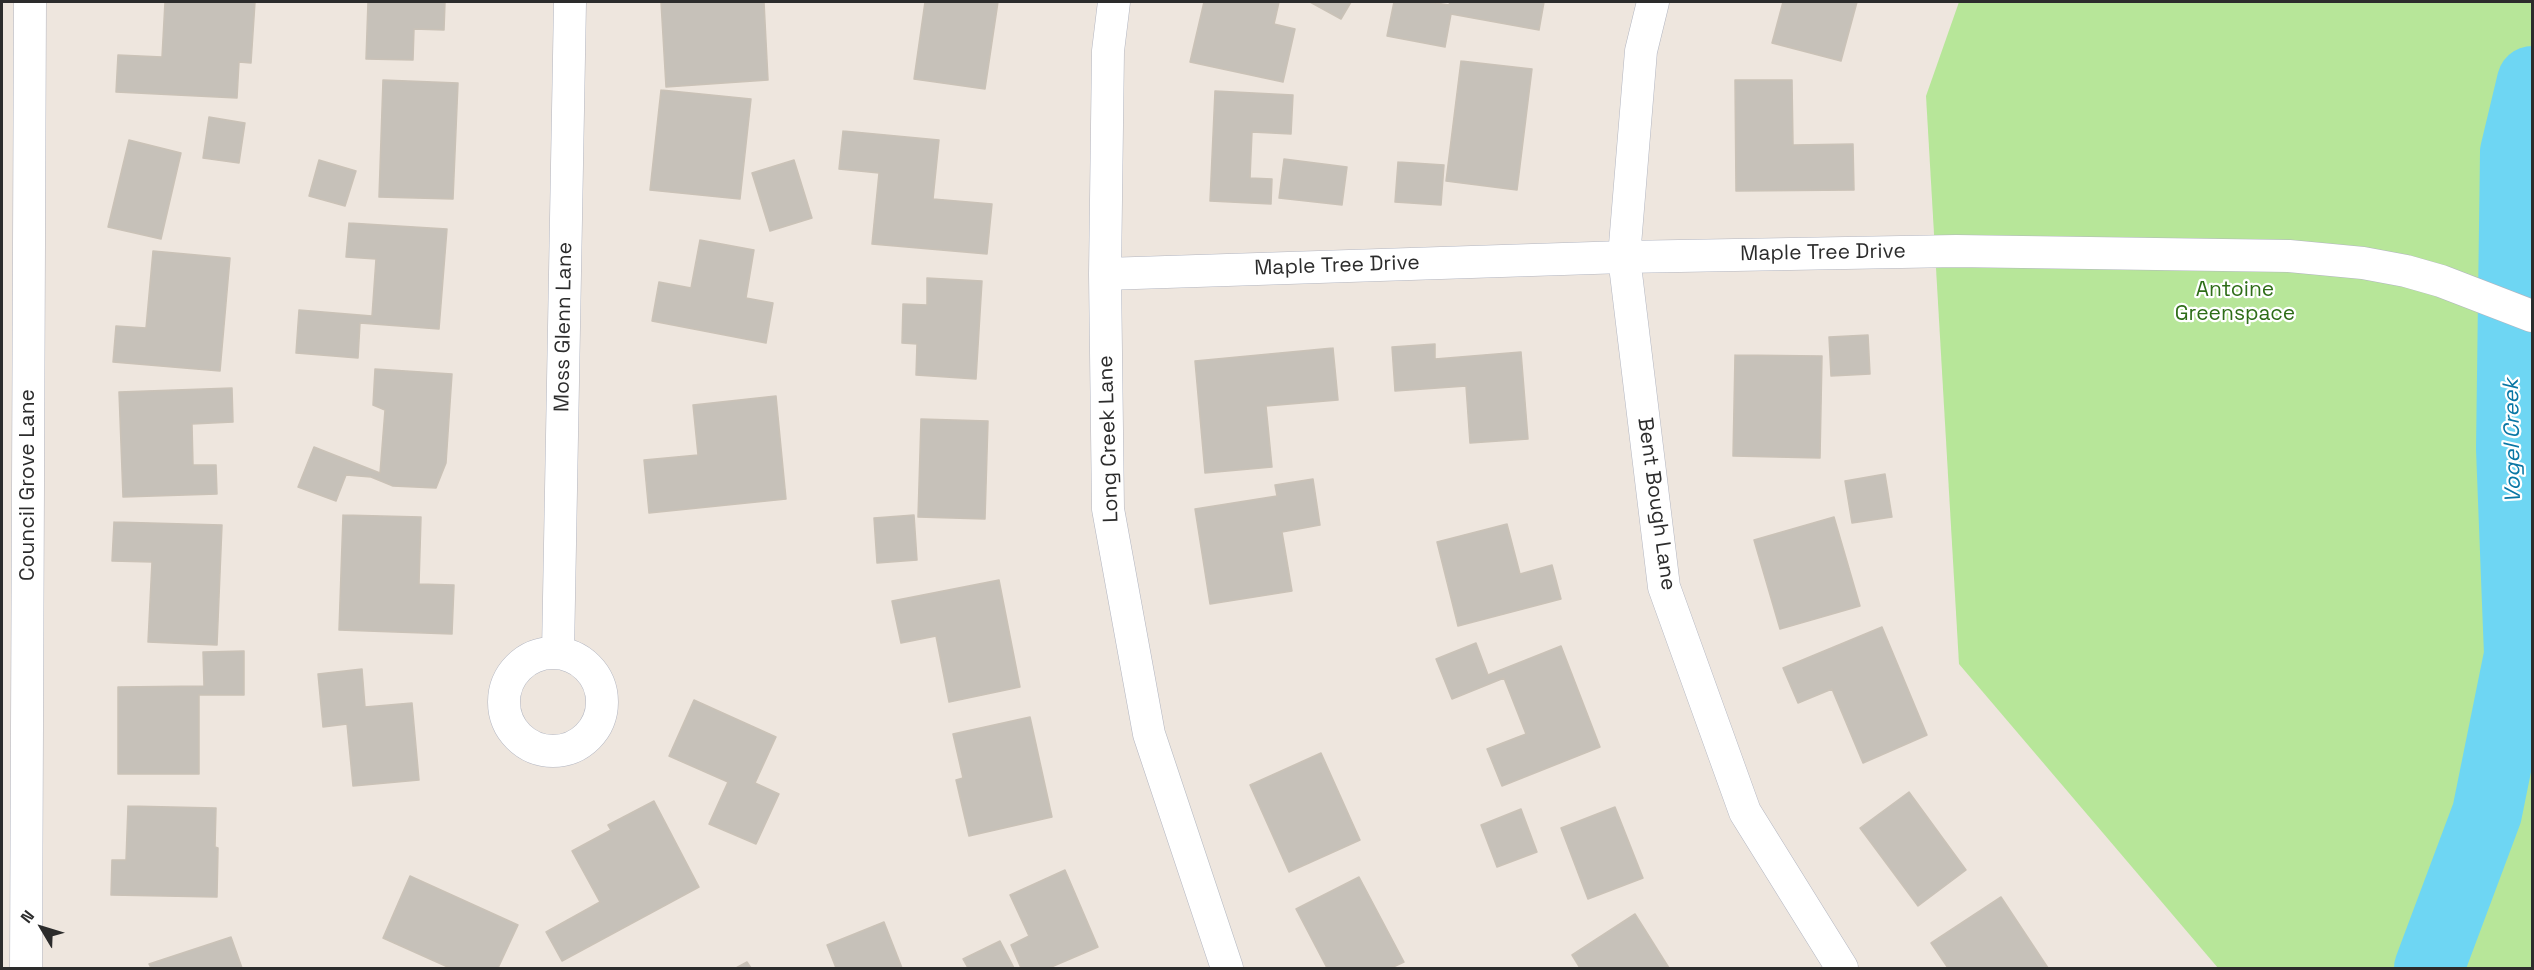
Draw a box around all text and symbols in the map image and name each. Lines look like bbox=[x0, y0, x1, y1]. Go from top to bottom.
street label: Maple Tree Drive bbox=[1740, 239, 1906, 267]
street label: Moss Glenn Lane bbox=[550, 242, 578, 412]
street label: Maple Tree Drive bbox=[1254, 251, 1420, 281]
park label: Antoine Greenspace bbox=[2175, 277, 2295, 327]
street label: Long Creek Lane bbox=[1093, 355, 1125, 523]
water label: Vogel Creek bbox=[2499, 379, 2527, 503]
street label: Council Grove Lane bbox=[15, 389, 41, 581]
street label: Bent Bough Lane bbox=[1631, 416, 1681, 592]
north arrow bbox=[12, 898, 72, 958]
text: N bbox=[16, 906, 39, 927]

